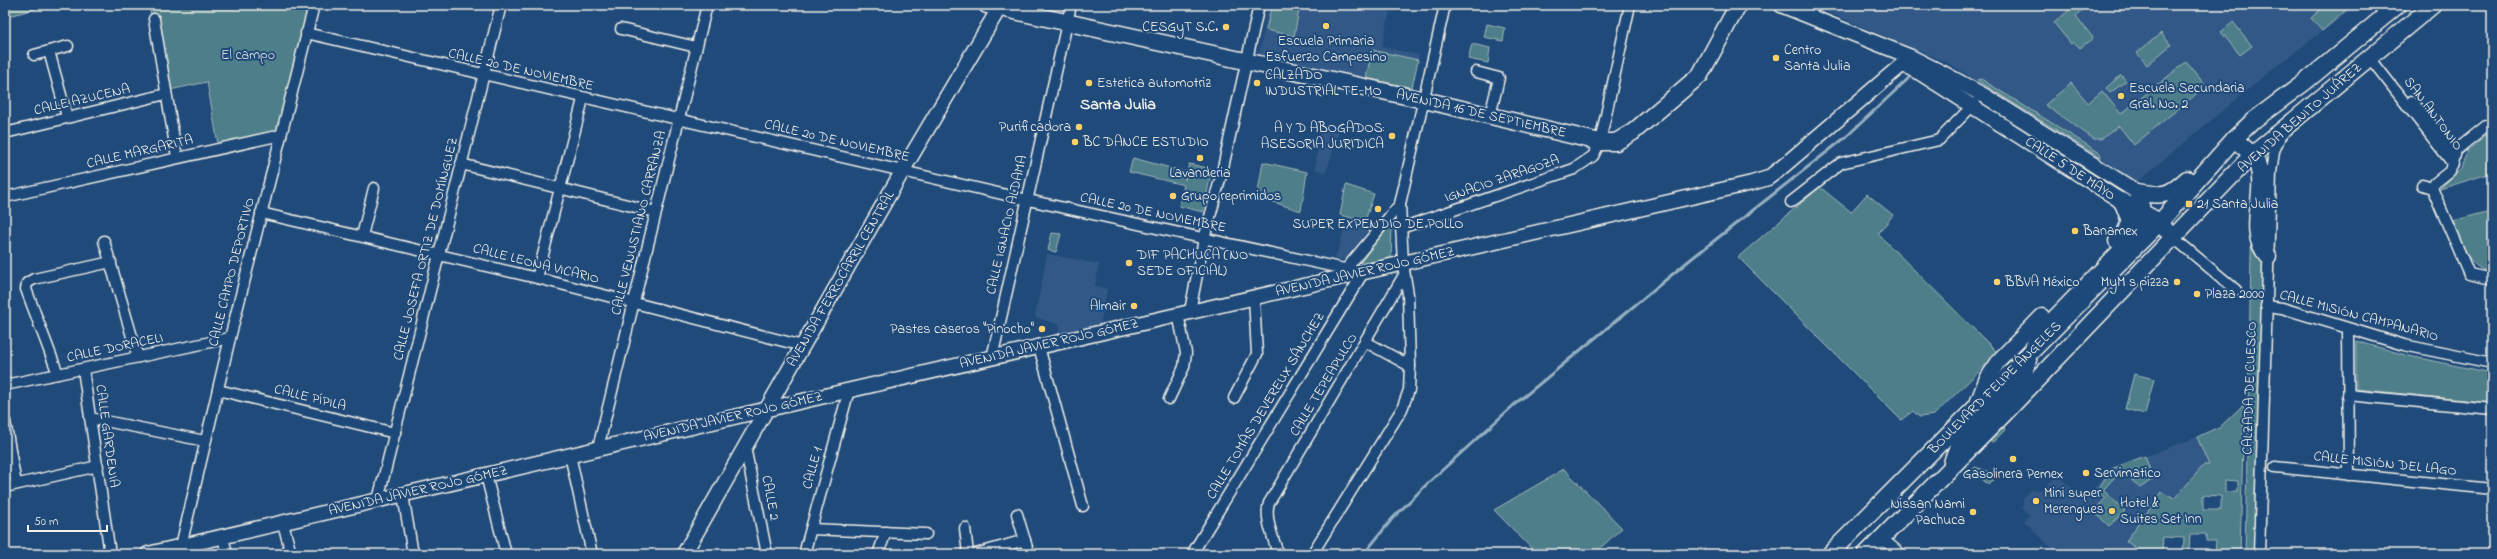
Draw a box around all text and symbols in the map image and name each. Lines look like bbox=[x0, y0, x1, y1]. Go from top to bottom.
place label: CESGyT S.C. bbox=[1142, 17, 1218, 39]
marker: Escuela Primaria Esfuerzo Campesino bbox=[1321, 21, 1331, 31]
marker: CESGyT S.C. bbox=[1221, 22, 1231, 32]
place label: Escuela Primaria Esfuerzo Campesino bbox=[1265, 31, 1387, 68]
place label: Centro Santa Julia bbox=[1784, 40, 1850, 77]
street label: CALLE 20 DE NOVIEMBRE bbox=[446, 43, 596, 97]
park label: El campo bbox=[221, 45, 275, 66]
marker: Centro Santa Julia bbox=[1771, 53, 1781, 63]
street label: AVENIDA BENITO JUÁREZ bbox=[2233, 57, 2367, 178]
place label: CALZADO INDUSTRIAL TE-MO bbox=[1265, 65, 1382, 102]
place label: Estetica automotriz bbox=[1097, 73, 1211, 94]
street label: SAN ANTONIO bbox=[2398, 73, 2468, 155]
marker: Estetica automotriz bbox=[1084, 78, 1094, 88]
marker: CALZADO INDUSTRIAL TE-MO bbox=[1252, 78, 1262, 88]
place label: Escuela Secundaria Gral. No. 2 bbox=[2129, 78, 2245, 115]
street label: CALLE AZUCENA bbox=[32, 79, 132, 121]
street label: AVENIDA 16 DE SEPTIEMBRE bbox=[1394, 84, 1568, 144]
marker: Escuela Secundaria Gral. No. 2 bbox=[2116, 91, 2126, 101]
district label: Santa Julia bbox=[1080, 93, 1156, 117]
street label: CALLE 20 DE NOVIEMBRE bbox=[762, 114, 912, 168]
place label: Purificadora bbox=[999, 117, 1071, 138]
place label: A Y D ABOGADOS: ASESORIA JURIDICA bbox=[1261, 118, 1385, 155]
marker: Purificadora bbox=[1074, 122, 1084, 132]
street label: CALLE VENUSTIANO CARRANZA bbox=[606, 129, 672, 317]
street label: CALLE MARGARITA bbox=[85, 130, 195, 174]
marker: A Y D ABOGADOS: ASESORIA JURIDICA bbox=[1387, 131, 1397, 141]
place label: BC DANCE ESTUDIO bbox=[1082, 132, 1209, 153]
street label: CALLE 5 DE MAYO bbox=[2021, 132, 2119, 206]
street label: CALLE JOSEFA ORTIZ DE DOMÍNGUEZ bbox=[388, 135, 464, 363]
marker: BC DANCE ESTUDIO bbox=[1070, 137, 1080, 147]
street label: IGNACIO ZARAGOZA bbox=[1442, 150, 1562, 208]
street label: CALLE IGNACIO ALDAMA bbox=[981, 153, 1033, 297]
marker: Lavanderia bbox=[1195, 153, 1205, 163]
place label: Lavanderia bbox=[1169, 163, 1231, 184]
street label: AVENIDA FERROCARRIL CENTRAL bbox=[782, 186, 901, 371]
place label: Grupo reprimidos bbox=[1181, 186, 1281, 207]
street label: CALLE 20 DE NOVIEMBRE bbox=[1078, 187, 1228, 239]
marker: Grupo reprimidos bbox=[1168, 191, 1178, 201]
place label: 21 Santa Julia bbox=[2197, 194, 2278, 215]
street label: CALLE CAMPO DEPORTIVO bbox=[203, 195, 261, 349]
marker: 21 Santa Julia bbox=[2184, 199, 2194, 209]
marker: SUPER EXPENDIO DE POLLO bbox=[1373, 204, 1383, 214]
place label: SUPER EXPENDIO DE POLLO bbox=[1292, 214, 1464, 235]
place label: Banamex bbox=[2082, 221, 2138, 242]
marker: Banamex bbox=[2070, 226, 2080, 236]
street label: CALLE LEONA VICARIO bbox=[471, 238, 601, 290]
street label: AVENIDA JAVIER ROJO GÓMEZ bbox=[1273, 241, 1457, 303]
place label: DIF PACHUCA (NO SEDE OFICIAL) bbox=[1136, 245, 1248, 282]
marker: DIF PACHUCA (NO SEDE OFICIAL) bbox=[1124, 258, 1134, 268]
place label: BBVA México bbox=[2004, 272, 2080, 293]
place label: MyM s pizza bbox=[2101, 272, 2169, 294]
marker: BBVA México bbox=[1992, 277, 2002, 287]
marker: MyM s pizza bbox=[2172, 277, 2182, 287]
place label: Plaza 2000 bbox=[2205, 284, 2264, 305]
street label: CALLE MISIÓN CAMPANARIO bbox=[2277, 285, 2441, 347]
marker: Plaza 2000 bbox=[2192, 289, 2202, 299]
place label: Almair bbox=[1090, 296, 1127, 317]
marker: Almair bbox=[1129, 301, 1139, 311]
street label: CALLE TOMÁS DEVEREUX SÁNCHEZ bbox=[1201, 308, 1330, 504]
street label: AVENIDA JAVIER ROJO GÓMEZ bbox=[957, 313, 1141, 375]
street label: BOULEVARD FELIPE ÁNGELES bbox=[1922, 316, 2066, 460]
place label: Pastes caseros "Pinocho" bbox=[890, 319, 1034, 340]
street label: CALZADA DE CUESCO bbox=[2237, 321, 2263, 455]
marker: Pastes caseros "Pinocho" bbox=[1037, 324, 1047, 334]
street label: CALLE DORACELI bbox=[65, 328, 165, 368]
street label: CALLE TEPEAPULCO bbox=[1285, 329, 1363, 441]
street label: CALLE PÍPILA bbox=[272, 379, 348, 417]
street label: CALLE GARDENIA bbox=[89, 383, 125, 489]
street label: AVENIDA JAVIER ROJO GÓMEZ bbox=[641, 386, 825, 448]
street label: CALLE 1 bbox=[797, 444, 829, 492]
street label: CALLE MISIÓN DEL LAGO bbox=[2312, 446, 2458, 482]
marker: Gasolinera Pemex bbox=[2008, 454, 2018, 464]
street label: AVENIDA JAVIER ROJO GÓMEZ bbox=[326, 460, 510, 522]
place label: Servimatico bbox=[2094, 463, 2161, 484]
place label: Gasolinera Pemex bbox=[1963, 464, 2063, 485]
marker: Servimatico bbox=[2081, 468, 2091, 478]
street label: CALLE 2 bbox=[755, 474, 785, 522]
place label: Mini super Merengues bbox=[2044, 483, 2104, 521]
place label: Hotel & Suites Set Inn bbox=[2120, 493, 2202, 530]
place label: Nissan Nami Pachuca bbox=[1890, 494, 1965, 531]
marker: Mini super Merengues bbox=[2031, 496, 2041, 506]
marker: Hotel & Suites Set Inn bbox=[2107, 506, 2117, 516]
scale bar bbox=[28, 507, 107, 533]
marker: Nissan Nami Pachuca bbox=[1968, 507, 1978, 517]
text: 50 m bbox=[34, 513, 58, 531]

